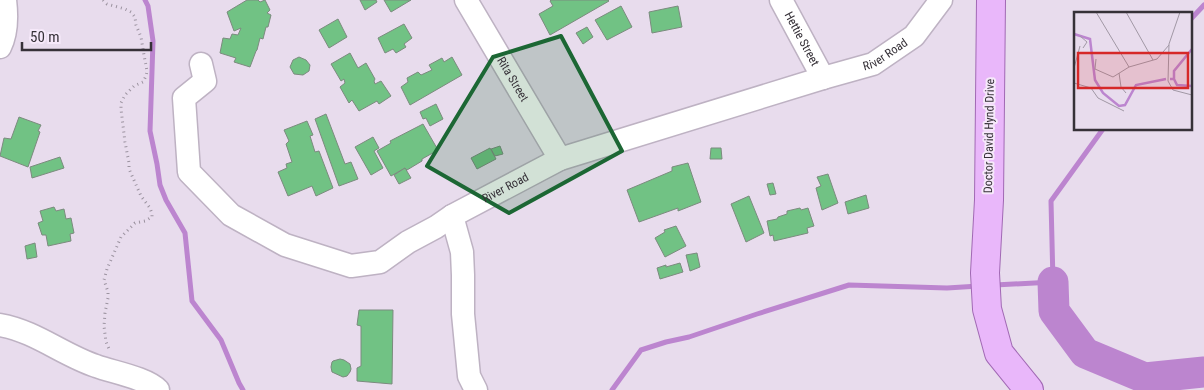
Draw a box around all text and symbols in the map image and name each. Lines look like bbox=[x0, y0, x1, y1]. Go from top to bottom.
street label: Hettie Street bbox=[782, 9, 822, 69]
inset map bbox=[1074, 12, 1192, 130]
scale bar bbox=[22, 20, 151, 52]
text: 50 m bbox=[30, 28, 60, 46]
street label: River Road bbox=[861, 35, 910, 73]
street label: Rita Street bbox=[494, 54, 532, 104]
street label: Doctor David Hynd Drive bbox=[981, 78, 997, 193]
street label: River Road bbox=[480, 170, 531, 206]

